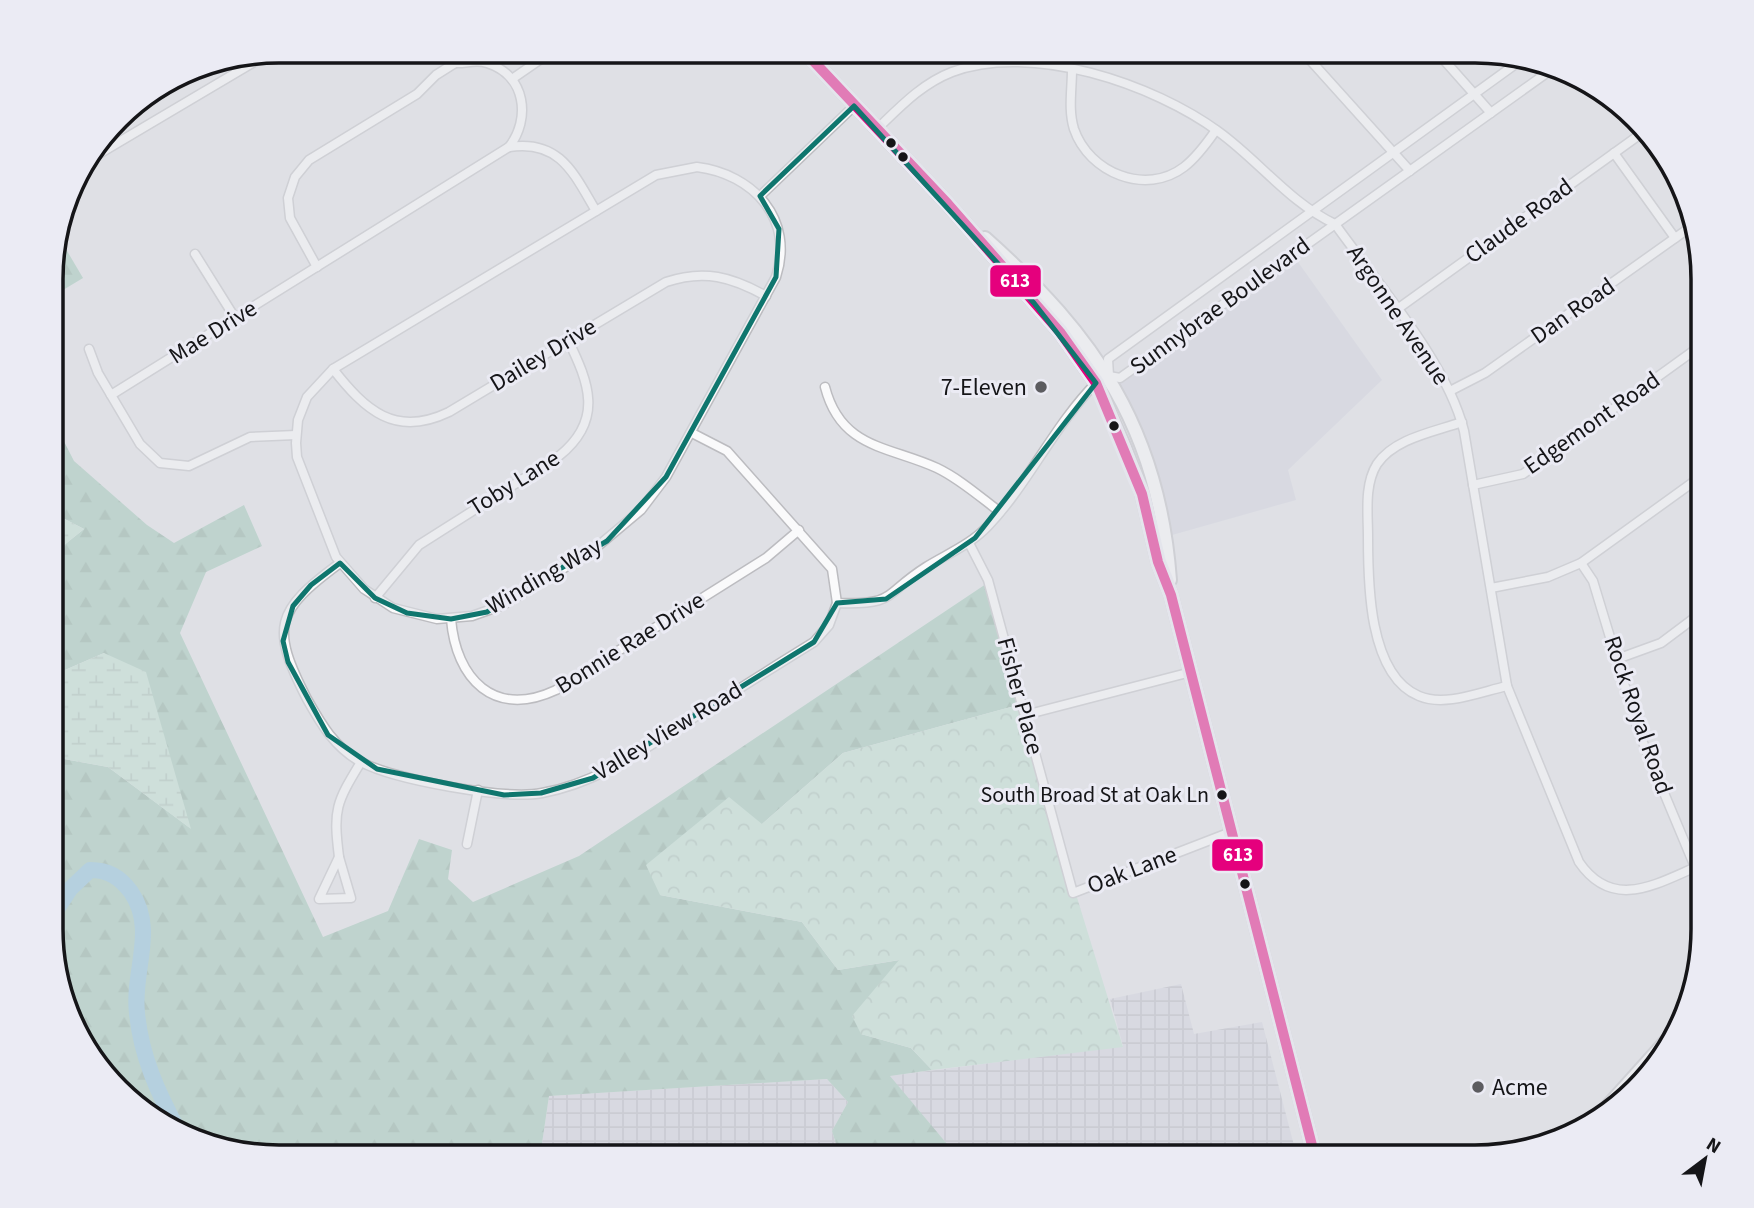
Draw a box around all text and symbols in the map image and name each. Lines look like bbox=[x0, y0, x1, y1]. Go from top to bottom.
unlabelled marker bbox=[884, 136, 898, 150]
unlabelled marker bbox=[896, 150, 910, 164]
street label: Claude Road bbox=[1458, 170, 1580, 272]
street label: Sunnybrae Boulevard bbox=[1122, 228, 1318, 384]
street label: Argonne Avenue bbox=[1338, 238, 1458, 392]
line badge: 613 bbox=[989, 264, 1042, 298]
text: 613 bbox=[1000, 268, 1030, 295]
street label: Dan Road bbox=[1524, 269, 1622, 353]
street label: Mae Drive bbox=[162, 291, 264, 373]
street label: Dailey Drive bbox=[483, 309, 603, 401]
street label: Edgemont Road bbox=[1516, 363, 1668, 483]
place label: 7-Eleven bbox=[941, 370, 1027, 405]
marker: 7-Eleven bbox=[1033, 379, 1049, 395]
unlabelled marker bbox=[1107, 419, 1121, 433]
street label: Toby Lane bbox=[461, 441, 567, 525]
street label: Winding Way bbox=[479, 529, 609, 623]
street label: Bonnie Rae Drive bbox=[548, 583, 712, 703]
street label: Rock Royal Road bbox=[1594, 631, 1682, 799]
street label: Fisher Place bbox=[988, 633, 1052, 759]
street label: Valley View Road bbox=[587, 673, 749, 789]
place label: South Broad St at Oak Ln bbox=[980, 779, 1209, 811]
marker: South Broad St at Oak Ln bbox=[1215, 788, 1229, 802]
street label: Oak Lane bbox=[1082, 837, 1182, 903]
line badge: 613 bbox=[1211, 838, 1264, 872]
text: 613 bbox=[1223, 842, 1253, 869]
unlabelled marker bbox=[1238, 877, 1252, 891]
place label: Acme bbox=[1492, 1070, 1548, 1105]
marker: Acme bbox=[1470, 1079, 1486, 1095]
north arrow bbox=[1670, 1124, 1740, 1194]
text: N bbox=[1701, 1131, 1726, 1161]

